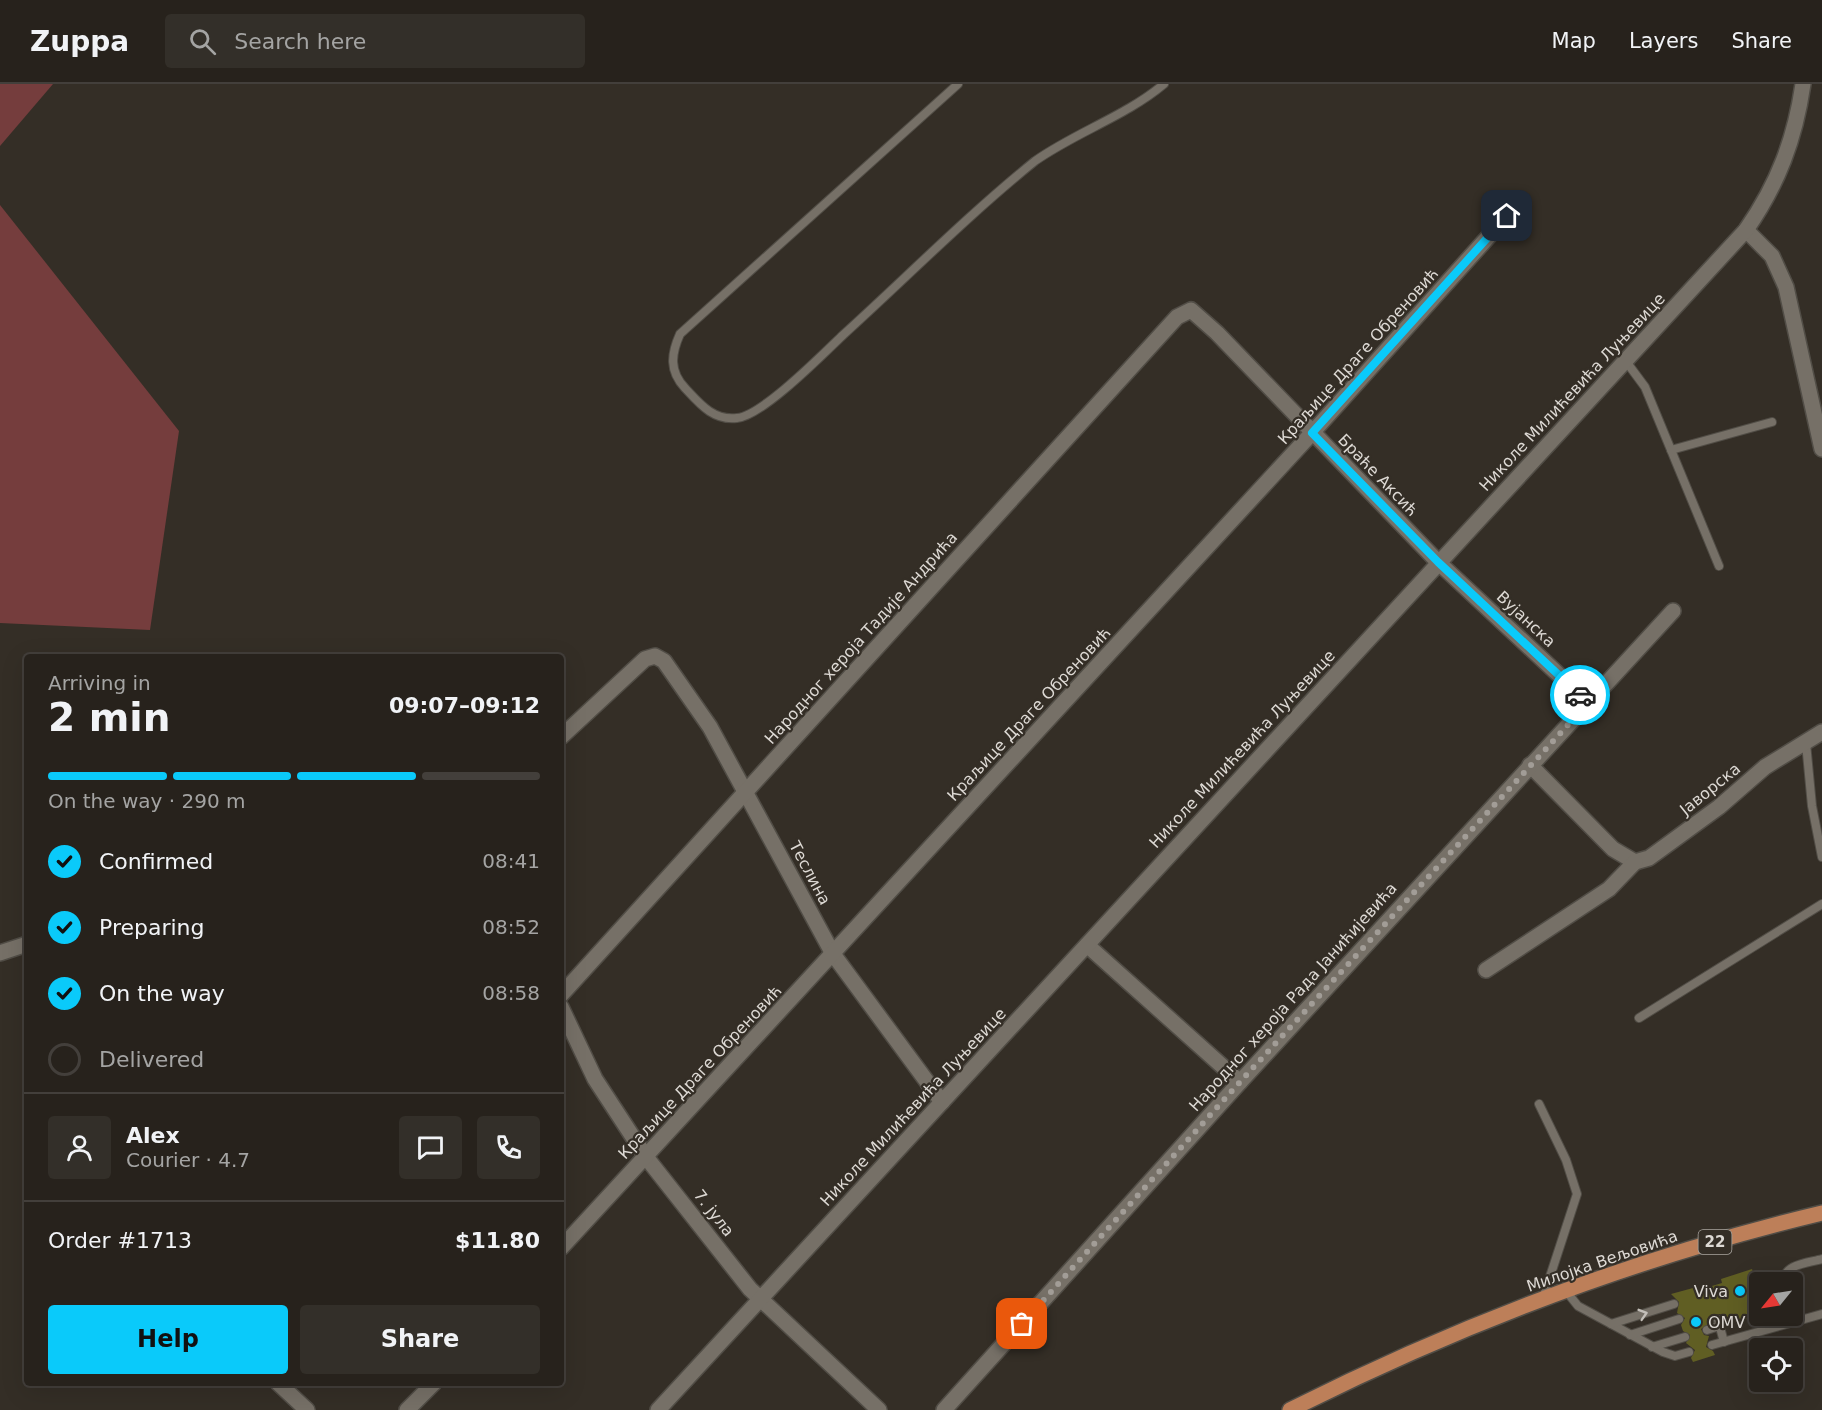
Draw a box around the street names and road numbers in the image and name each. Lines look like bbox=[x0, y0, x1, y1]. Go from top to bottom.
street label: Краљице Драге Обреновић bbox=[1274, 264, 1442, 448]
street label: Николе Милићевића Луњевице bbox=[1475, 289, 1669, 495]
street label: Браће Аксић bbox=[1334, 430, 1422, 520]
street label: Народног хероја Тадије Андрића bbox=[761, 528, 961, 748]
street label: Вујанска bbox=[1493, 587, 1559, 651]
street label: Краљице Драге Обреновић bbox=[943, 623, 1115, 805]
street label: Николе Милићевића Луњевице bbox=[1145, 646, 1339, 852]
street label: Јаворска bbox=[1675, 759, 1744, 820]
street label: Теслина bbox=[785, 837, 835, 908]
street label: Народног хероја Рада Јанићијевића bbox=[1185, 879, 1401, 1115]
street label: Краљице Драге Обреновић bbox=[614, 981, 786, 1163]
street label: Николе Милићевића Луњевице bbox=[816, 1004, 1010, 1210]
street label: 7. јула bbox=[690, 1186, 738, 1240]
street label: Милојка Вељовића bbox=[1524, 1226, 1680, 1296]
road number: 22 bbox=[1698, 1230, 1732, 1254]

